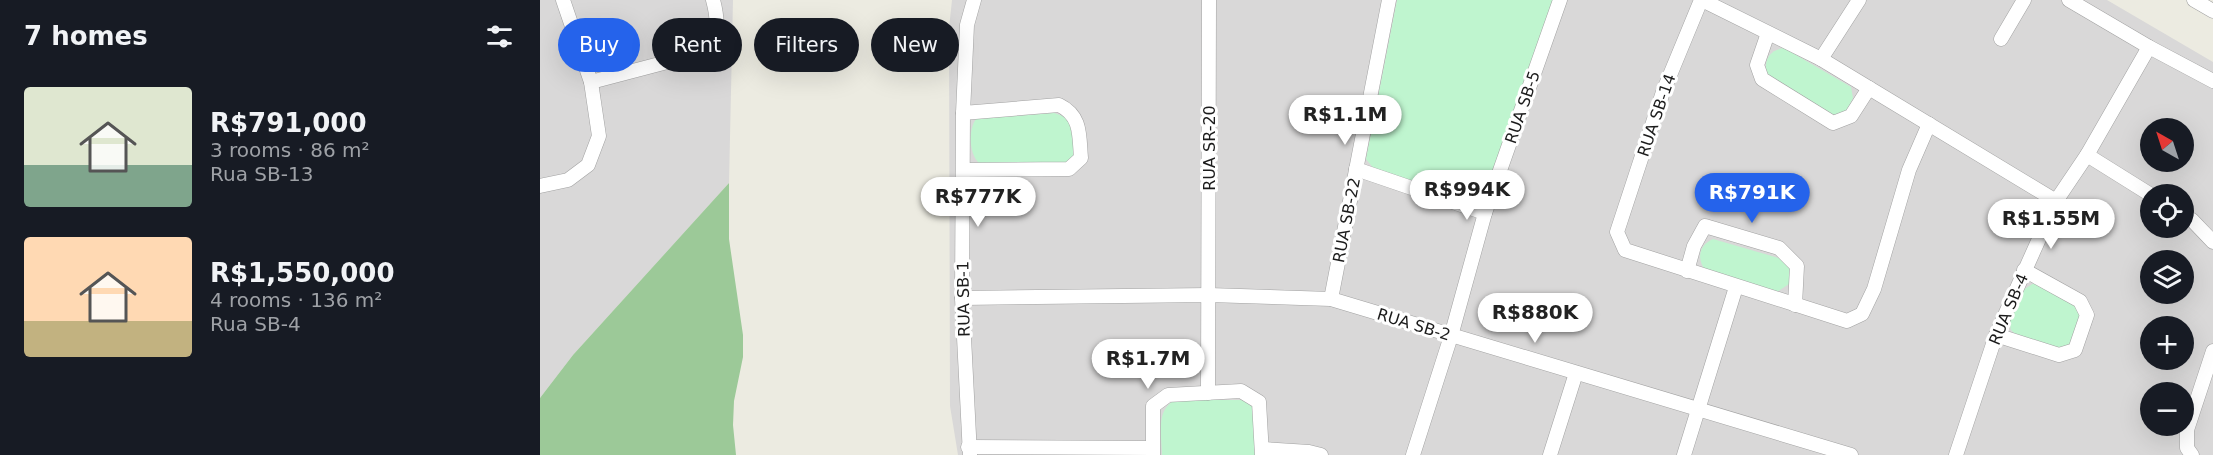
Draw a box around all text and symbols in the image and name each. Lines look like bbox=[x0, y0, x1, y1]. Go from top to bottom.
chip: Buy bbox=[558, 18, 640, 72]
chip: Rent bbox=[652, 18, 742, 72]
chip: Filters bbox=[754, 18, 859, 72]
chip: New bbox=[871, 18, 959, 72]
icon: filters bbox=[483, 20, 516, 53]
text: 7 homes bbox=[24, 21, 148, 51]
street label: RUA SB-5 bbox=[1501, 68, 1544, 146]
street label: RUA SB-14 bbox=[1633, 71, 1679, 159]
pin: R$1.1M bbox=[1296, 95, 1394, 146]
text: R$1.1M bbox=[1303, 102, 1387, 126]
street label: RUA SR-20 bbox=[1200, 105, 1219, 191]
text: R$791,000 bbox=[210, 108, 367, 138]
icon: home bbox=[72, 111, 144, 183]
north arrow bbox=[2140, 118, 2194, 172]
map controls bbox=[2140, 118, 2194, 436]
text: 3 rooms · 86 m² bbox=[210, 138, 370, 162]
text: Rua SB-13 bbox=[210, 162, 313, 186]
pin: R$994K bbox=[1418, 170, 1516, 221]
pin: R$791K bbox=[1703, 173, 1801, 224]
street label: RUA SB-22 bbox=[1329, 176, 1364, 264]
pin: R$777K bbox=[929, 177, 1027, 228]
text: R$994K bbox=[1424, 177, 1510, 201]
text: R$791K bbox=[1709, 180, 1795, 204]
text: R$777K bbox=[935, 184, 1021, 208]
button: locate bbox=[2140, 184, 2194, 238]
pin: R$1.55M bbox=[1996, 199, 2106, 250]
text: R$1.55M bbox=[2002, 206, 2100, 230]
button: layers bbox=[2140, 250, 2194, 304]
text: R$1,550,000 bbox=[210, 258, 395, 288]
icon: home bbox=[72, 261, 144, 333]
street label: RUA SB-1 bbox=[953, 261, 974, 337]
street label: RUA SB-4 bbox=[1985, 271, 2032, 348]
text: 4 rooms · 136 m² bbox=[210, 288, 382, 312]
pin: R$880K bbox=[1486, 293, 1584, 344]
text: R$880K bbox=[1492, 300, 1578, 324]
street label: RUA SB-2 bbox=[1375, 304, 1453, 345]
text: Rua SB-4 bbox=[210, 312, 301, 336]
button: + bbox=[2140, 316, 2194, 370]
pin: R$1.7M bbox=[1099, 339, 1197, 390]
text: R$1.7M bbox=[1106, 346, 1190, 370]
button: − bbox=[2140, 382, 2194, 436]

